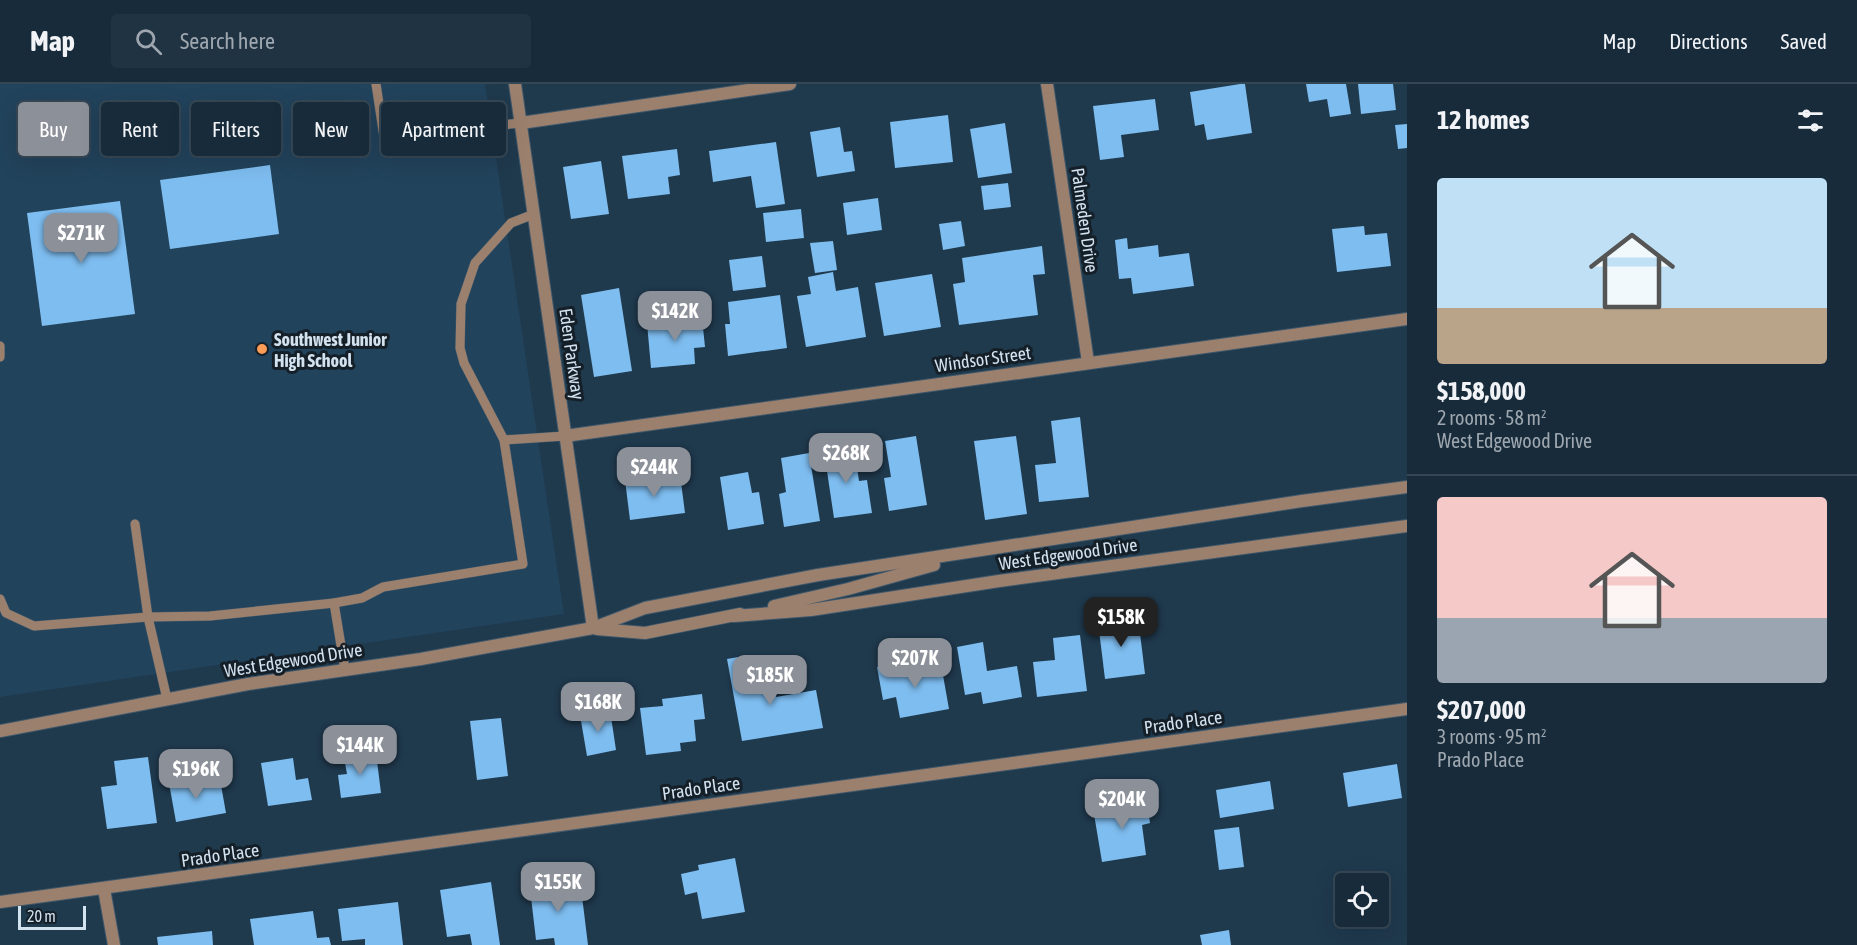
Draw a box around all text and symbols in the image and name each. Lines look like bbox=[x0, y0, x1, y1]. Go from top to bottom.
search box bbox=[111, 14, 531, 68]
text: Map bbox=[30, 25, 75, 57]
icon: search bbox=[132, 25, 165, 58]
text: Search here bbox=[180, 28, 275, 54]
text: Map bbox=[1602, 29, 1636, 53]
text: Directions bbox=[1669, 29, 1748, 53]
text: Saved bbox=[1781, 29, 1827, 53]
chip: Buy bbox=[18, 102, 89, 156]
chip: Rent bbox=[101, 102, 179, 156]
chip: Filters bbox=[191, 102, 281, 156]
chip: New bbox=[293, 102, 369, 156]
chip: Apartment bbox=[381, 102, 506, 156]
icon: filters bbox=[1794, 104, 1827, 137]
text: 12 homes bbox=[1437, 105, 1530, 135]
street label: Palmeden Drive bbox=[1067, 166, 1103, 274]
pin: $271K bbox=[39, 213, 123, 264]
icon: home bbox=[1578, 217, 1686, 325]
text: $271K bbox=[58, 221, 104, 244]
pin: $142K bbox=[633, 291, 717, 342]
text: $142K bbox=[652, 299, 698, 322]
street label: Eden Parkway bbox=[555, 307, 589, 401]
place label: Southwest Junior High School bbox=[274, 329, 387, 371]
marker: Southwest Junior High School bbox=[255, 342, 269, 356]
street label: Windsor Street bbox=[934, 342, 1032, 376]
text: $158,000 bbox=[1437, 376, 1526, 406]
text: 2 rooms · 58 m² bbox=[1437, 406, 1547, 429]
text: West Edgewood Drive bbox=[1437, 429, 1592, 452]
pin: $268K bbox=[804, 433, 888, 484]
text: $268K bbox=[823, 441, 869, 464]
pin: $244K bbox=[612, 447, 696, 498]
text: $244K bbox=[631, 455, 677, 478]
street label: West Edgewood Drive bbox=[997, 534, 1139, 574]
icon: home bbox=[1578, 536, 1686, 644]
pin: $158K bbox=[1079, 597, 1163, 648]
text: $158K bbox=[1098, 605, 1144, 628]
pin: $207K bbox=[873, 638, 957, 689]
street label: West Edgewood Drive bbox=[222, 639, 364, 681]
text: $207K bbox=[892, 646, 938, 669]
pin: $185K bbox=[728, 655, 812, 706]
text: $185K bbox=[747, 663, 793, 686]
pin: $168K bbox=[556, 682, 640, 733]
text: $168K bbox=[575, 690, 621, 713]
text: $207,000 bbox=[1437, 695, 1526, 725]
street label: Prado Place bbox=[1143, 706, 1223, 738]
pin: $144K bbox=[318, 725, 402, 776]
text: 3 rooms · 95 m² bbox=[1437, 725, 1547, 748]
text: $144K bbox=[337, 733, 383, 756]
text: Prado Place bbox=[1437, 748, 1524, 771]
pin: $196K bbox=[154, 749, 238, 800]
text: $196K bbox=[173, 757, 219, 780]
street label: Prado Place bbox=[661, 772, 741, 804]
pin: $204K bbox=[1080, 779, 1164, 830]
text: $204K bbox=[1099, 787, 1145, 810]
street label: Prado Place bbox=[180, 839, 260, 871]
pin: $155K bbox=[516, 862, 600, 913]
text: $155K bbox=[535, 870, 581, 893]
map controls bbox=[1335, 873, 1389, 927]
button: locate bbox=[1335, 873, 1389, 927]
scale bar bbox=[18, 903, 86, 930]
text: 20 m bbox=[27, 907, 56, 925]

